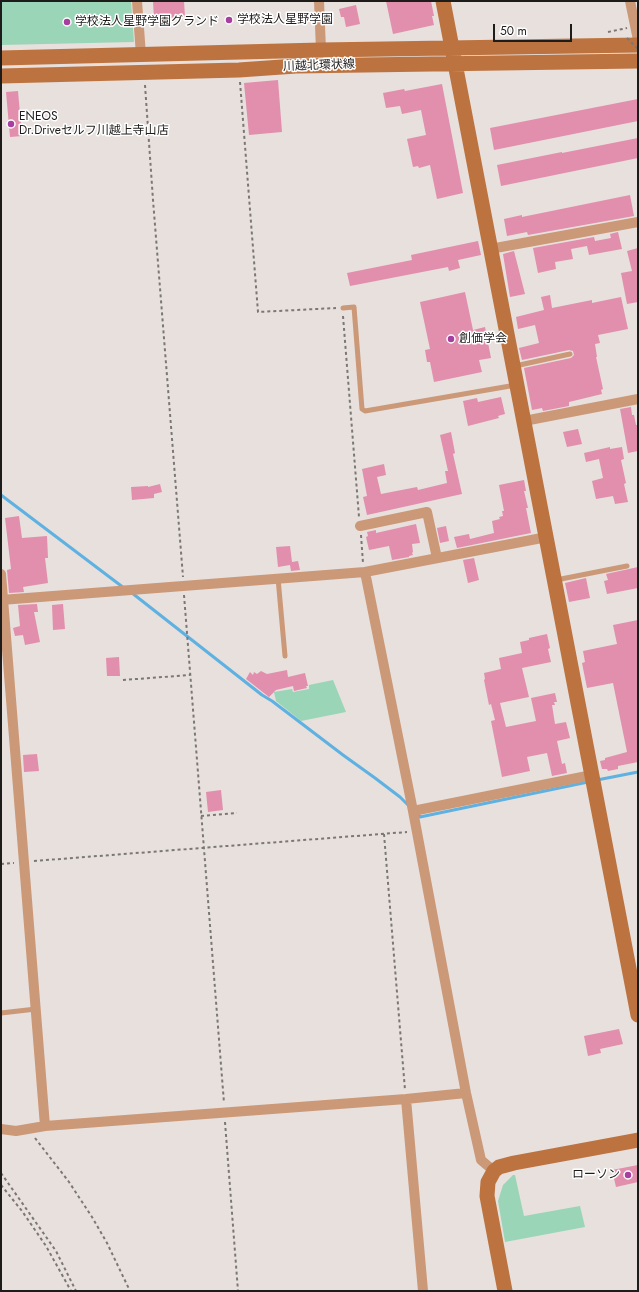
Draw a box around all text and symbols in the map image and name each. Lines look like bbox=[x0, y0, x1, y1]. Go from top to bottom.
place label: 学校法人星野学園 bbox=[237, 13, 333, 27]
place label: 学校法人星野学園グランド bbox=[75, 15, 219, 29]
marker: 学校法人星野学園 bbox=[224, 15, 234, 25]
scale bar bbox=[495, 16, 574, 42]
marker: 学校法人星野学園グランド bbox=[62, 17, 72, 27]
text: 50 m bbox=[500, 22, 527, 40]
street label: 川越北環状線 bbox=[283, 58, 355, 74]
place label: ENEOS Dr.Driveセルフ川越上寺山店 bbox=[19, 110, 169, 138]
marker: ENEOS Dr.Driveセルフ川越上寺山店 bbox=[6, 119, 16, 129]
place label: 創価学会 bbox=[459, 332, 507, 346]
marker: 創価学会 bbox=[446, 334, 456, 344]
place label: ローソン bbox=[572, 1168, 620, 1182]
marker: ローソン bbox=[623, 1170, 633, 1180]

